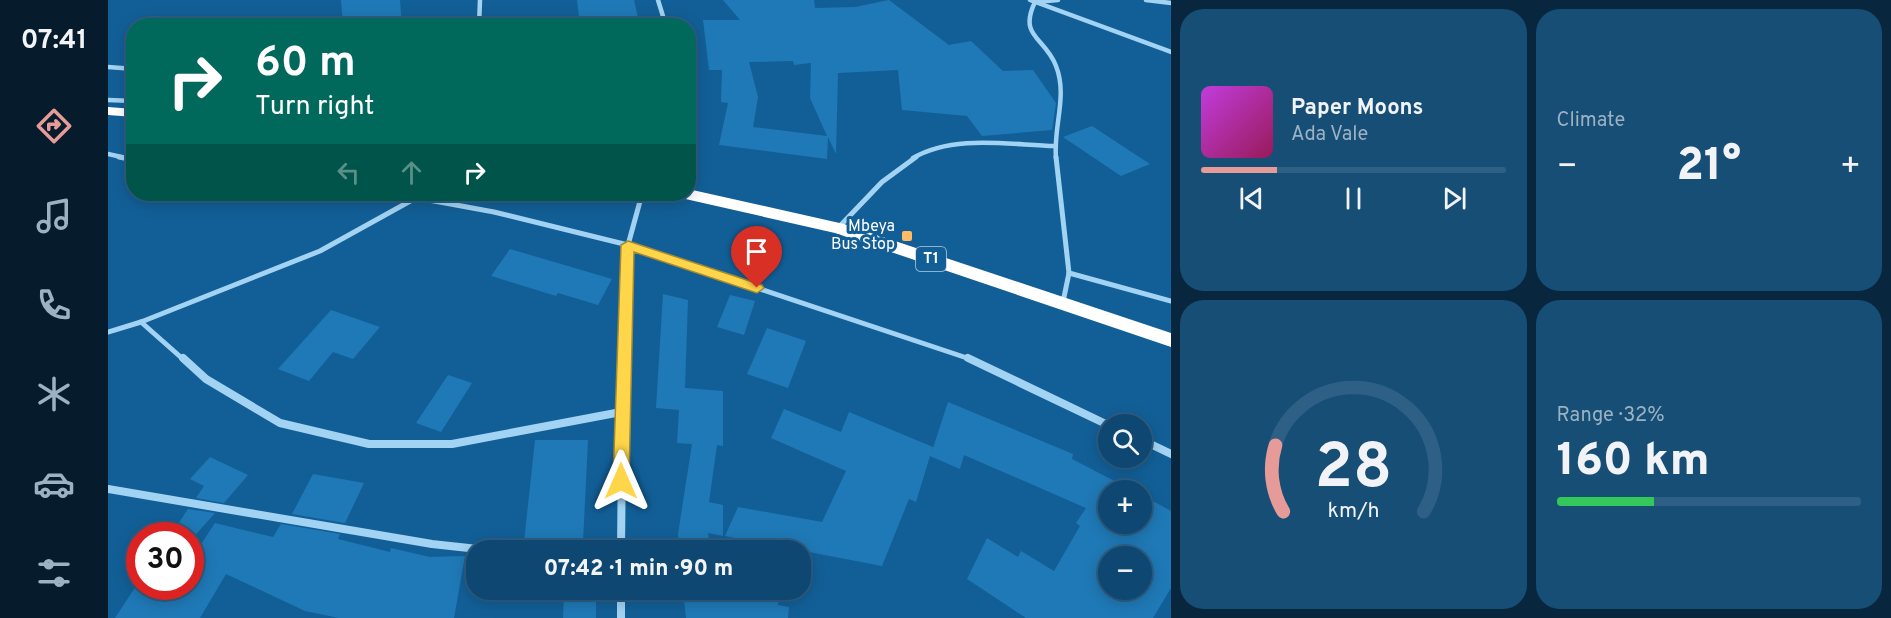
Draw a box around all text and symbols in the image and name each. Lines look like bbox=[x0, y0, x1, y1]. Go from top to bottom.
text: 07:41 bbox=[21, 24, 87, 58]
text: 60 m bbox=[255, 38, 356, 91]
icon: right bbox=[156, 42, 234, 120]
text: Turn right bbox=[255, 90, 374, 124]
text: Paper Moons bbox=[1291, 95, 1423, 122]
icon: directions bbox=[33, 105, 75, 147]
text: Climate bbox=[1557, 108, 1625, 134]
text: Ada Vale bbox=[1291, 122, 1368, 148]
text: 21° bbox=[1676, 139, 1741, 196]
text: − bbox=[1557, 147, 1578, 189]
text: + bbox=[1840, 147, 1861, 189]
icon: left bbox=[332, 156, 365, 189]
icon: ahead bbox=[395, 156, 428, 189]
icon: right bbox=[458, 156, 491, 189]
icon: previous bbox=[1235, 182, 1268, 215]
icon: pause bbox=[1337, 182, 1370, 215]
icon: next bbox=[1438, 182, 1471, 215]
icon: music bbox=[33, 195, 75, 237]
place label: Mbeya Bus Stop bbox=[831, 217, 895, 255]
pin bbox=[731, 226, 782, 288]
marker: Mbeya Bus Stop bbox=[900, 229, 914, 243]
icon: arrive bbox=[740, 235, 773, 268]
road number: T1 bbox=[916, 247, 946, 271]
icon: phone bbox=[33, 284, 75, 326]
icon: climate bbox=[33, 373, 75, 415]
text: Range · 32% bbox=[1557, 403, 1665, 429]
map controls bbox=[1098, 414, 1152, 600]
button: search bbox=[1098, 414, 1152, 468]
text: 28 bbox=[1315, 431, 1392, 510]
text: 160 km bbox=[1557, 434, 1710, 491]
position arrow bbox=[589, 449, 653, 513]
icon: car bbox=[33, 463, 75, 505]
button: + bbox=[1098, 480, 1152, 534]
text: km/h bbox=[1327, 498, 1379, 525]
speed limit sign: 30 bbox=[126, 522, 204, 600]
button: − bbox=[1098, 546, 1152, 600]
icon: filters bbox=[33, 552, 75, 594]
text: 07:42 · 1 min · 90 m bbox=[544, 556, 733, 583]

